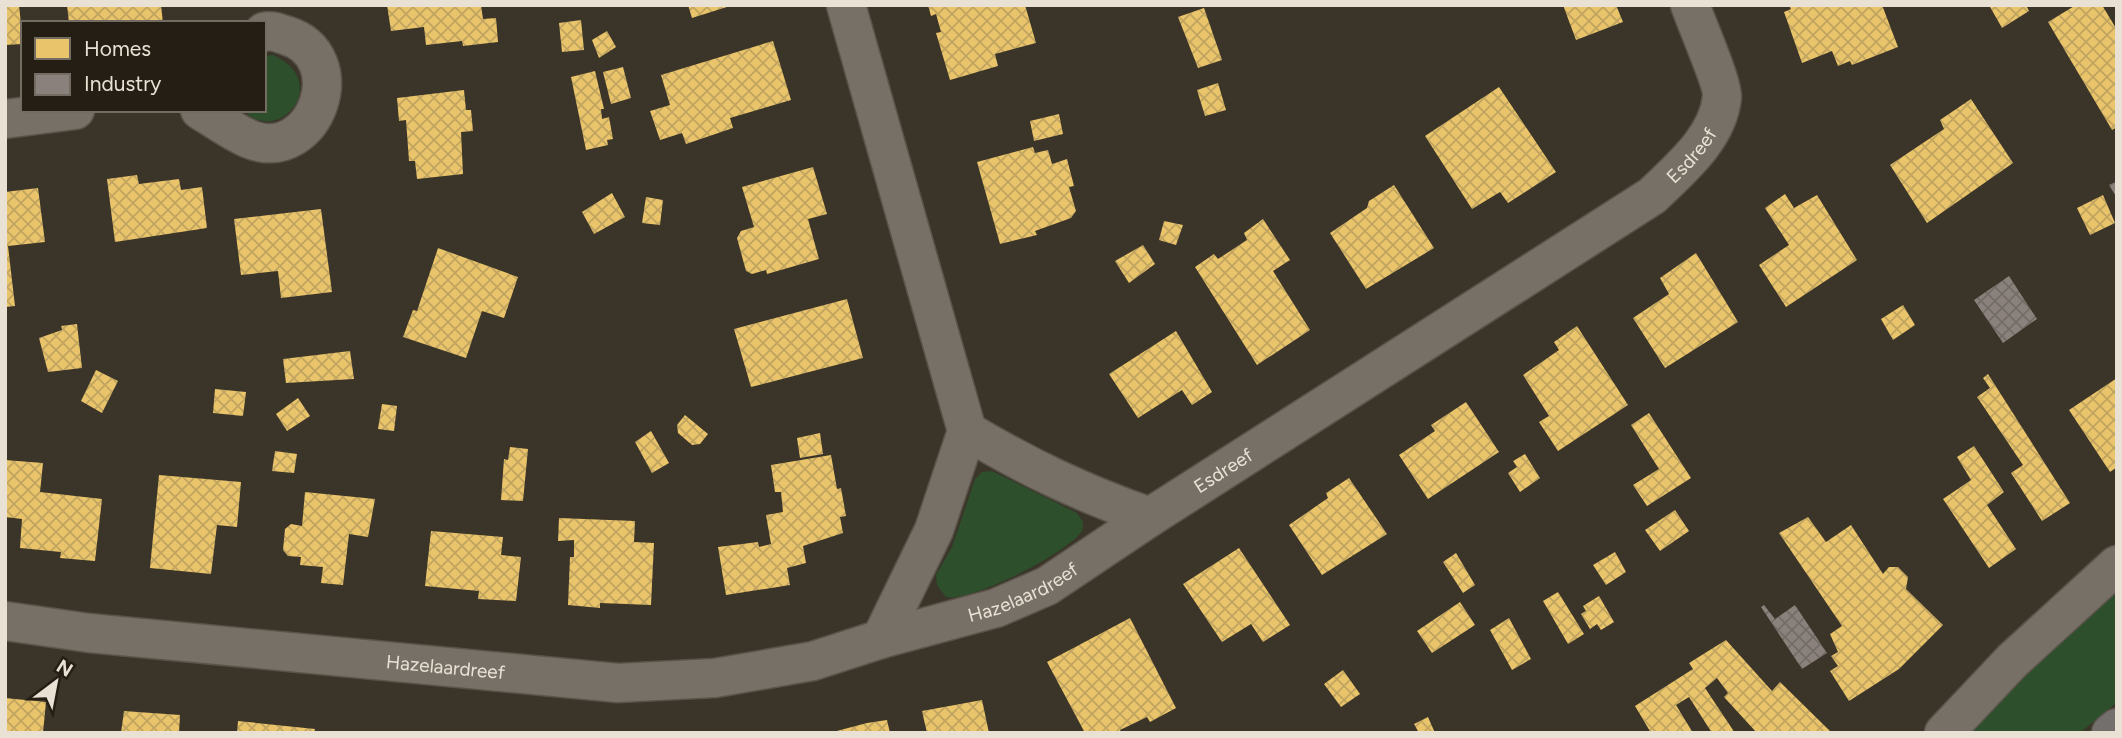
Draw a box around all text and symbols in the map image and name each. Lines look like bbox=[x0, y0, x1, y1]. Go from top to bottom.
legend bbox=[21, 21, 266, 112]
text: Homes bbox=[84, 36, 151, 61]
text: Industry bbox=[84, 71, 161, 96]
street label: Esdreef bbox=[1661, 124, 1721, 188]
street label: Esdreef bbox=[1189, 443, 1257, 498]
street label: Hazelaardreef bbox=[965, 557, 1082, 627]
north arrow bbox=[21, 647, 91, 717]
street label: Hazelaardreef bbox=[385, 650, 506, 684]
text: N bbox=[52, 654, 77, 682]

